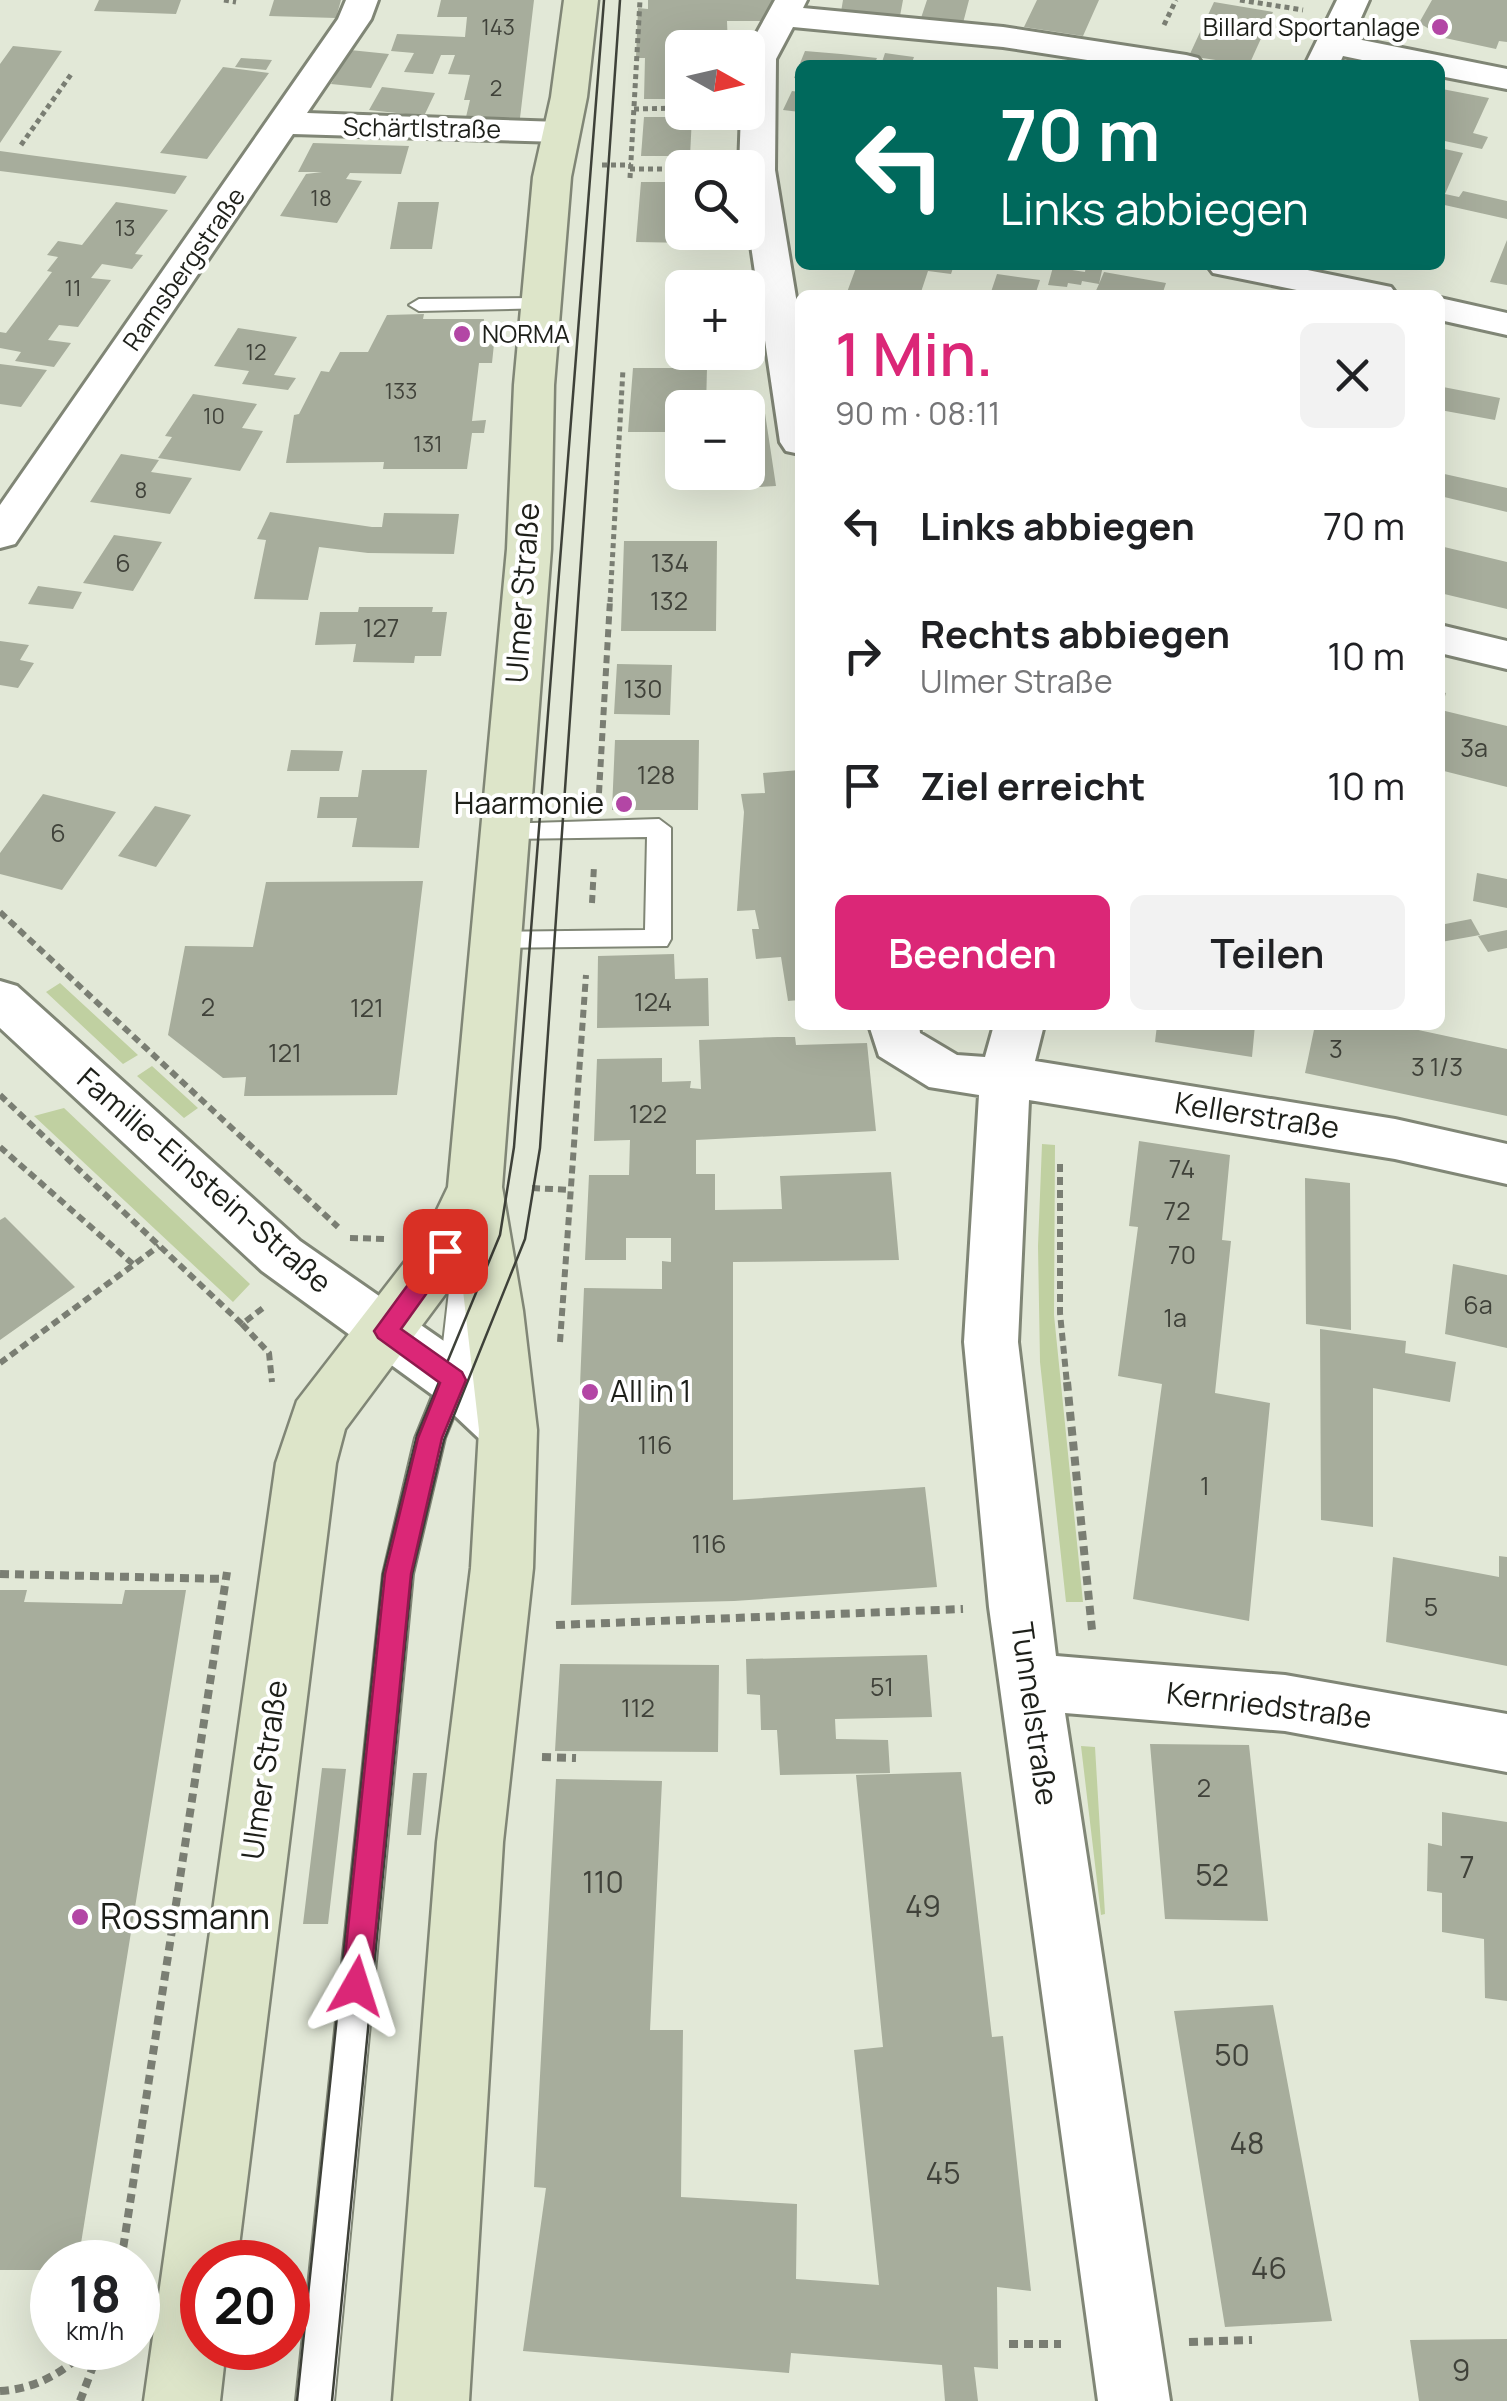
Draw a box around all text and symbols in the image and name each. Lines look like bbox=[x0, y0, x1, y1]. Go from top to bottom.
place label: Billard Sportanlage bbox=[1203, 9, 1420, 44]
house number: 143 bbox=[481, 12, 515, 42]
marker: Billard Sportanlage bbox=[1429, 16, 1451, 38]
north arrow bbox=[665, 30, 765, 130]
map controls bbox=[665, 30, 765, 490]
house number: 2 bbox=[490, 73, 502, 103]
text: 70 m bbox=[1000, 86, 1160, 182]
icon: left bbox=[835, 100, 965, 230]
street label: Schärtlstraße bbox=[343, 109, 501, 146]
button: search bbox=[665, 150, 765, 250]
text: Links abbiegen bbox=[1000, 177, 1309, 239]
street label: Ramsbergstraße bbox=[114, 180, 253, 357]
house number: 18 bbox=[310, 183, 332, 213]
house number: 13 bbox=[115, 213, 135, 243]
button: + bbox=[665, 270, 765, 370]
house number: 11 bbox=[64, 273, 82, 303]
text: 1 Min. bbox=[835, 312, 993, 394]
place label: NORMA bbox=[482, 316, 570, 351]
marker: NORMA bbox=[451, 323, 473, 345]
button: close bbox=[1300, 323, 1405, 428]
house number: 12 bbox=[245, 337, 267, 367]
house number: 133 bbox=[385, 376, 417, 406]
button: − bbox=[665, 390, 765, 490]
text: 90 m · 08:11 bbox=[835, 391, 1001, 435]
house number: 10 bbox=[203, 401, 225, 431]
house number: 131 bbox=[413, 429, 443, 459]
house number: 8 bbox=[135, 475, 147, 505]
icon: left bbox=[835, 498, 890, 553]
text: Links abbiegen bbox=[920, 499, 1195, 551]
text: 70 m bbox=[1323, 499, 1405, 551]
street label: Ulmer Straße bbox=[495, 501, 548, 684]
house number: 6 bbox=[115, 545, 131, 580]
house number: 134 bbox=[651, 545, 689, 580]
house number: 132 bbox=[650, 583, 688, 618]
text: Rechts abbiegen bbox=[920, 607, 1230, 659]
house number: 127 bbox=[363, 610, 399, 645]
icon: right bbox=[835, 628, 890, 683]
text: 10 m bbox=[1327, 629, 1405, 681]
text: Ulmer Straße bbox=[920, 659, 1113, 703]
house number: 130 bbox=[624, 671, 662, 706]
house number: 3a bbox=[1460, 730, 1488, 765]
house number: 128 bbox=[637, 757, 675, 792]
icon: arrive bbox=[835, 758, 890, 813]
text: Ziel erreicht bbox=[920, 759, 1145, 811]
text: 10 m bbox=[1327, 759, 1405, 811]
place label: Haarmonie bbox=[454, 782, 604, 823]
marker: Haarmonie bbox=[613, 793, 635, 815]
house number: 6 bbox=[50, 815, 66, 850]
button: Beenden bbox=[835, 895, 1110, 1010]
button: Teilen bbox=[1130, 895, 1405, 1010]
house number: 124 bbox=[634, 984, 672, 1019]
house number: 2 bbox=[201, 989, 215, 1024]
house number: 121 bbox=[350, 990, 384, 1025]
house number: 3 bbox=[1329, 1031, 1343, 1066]
house number: 121 bbox=[268, 1035, 302, 1070]
house number: 3 1/3 bbox=[1411, 1049, 1463, 1084]
street label: Familie-Einstein-Straße bbox=[69, 1058, 341, 1302]
street label: Kellerstraße bbox=[1172, 1081, 1342, 1148]
house number: 122 bbox=[629, 1096, 667, 1131]
house number: 74 bbox=[1169, 1151, 1195, 1186]
house number: 72 bbox=[1164, 1193, 1190, 1228]
pin bbox=[403, 1209, 488, 1294]
icon: arrive bbox=[418, 1224, 473, 1279]
house number: 70 bbox=[1168, 1237, 1196, 1272]
house number: 6a bbox=[1463, 1287, 1493, 1322]
house number: 1a bbox=[1163, 1300, 1187, 1335]
place label: All in 1 bbox=[610, 1370, 692, 1411]
marker: All in 1 bbox=[579, 1381, 601, 1403]
house number: 116 bbox=[637, 1427, 673, 1462]
house number: 1 bbox=[1200, 1468, 1210, 1503]
house number: 116 bbox=[691, 1526, 727, 1561]
house number: 5 bbox=[1424, 1589, 1438, 1624]
street label: Tunnelstraße bbox=[1002, 1620, 1069, 1808]
house number: 51 bbox=[870, 1669, 894, 1704]
street label: Kernriedstraße bbox=[1164, 1672, 1374, 1737]
street label: Ulmer Straße bbox=[231, 1677, 296, 1862]
house number: 112 bbox=[621, 1690, 655, 1725]
house number: 2 bbox=[1197, 1770, 1211, 1805]
house number: 7 bbox=[1459, 1846, 1475, 1887]
house number: 52 bbox=[1195, 1854, 1229, 1895]
house number: 110 bbox=[582, 1861, 624, 1902]
house number: 49 bbox=[905, 1885, 941, 1926]
place label: Rossmann bbox=[100, 1892, 270, 1940]
marker: Rossmann bbox=[69, 1906, 91, 1928]
position arrow bbox=[304, 1934, 408, 2038]
house number: 50 bbox=[1214, 2034, 1250, 2075]
house number: 48 bbox=[1229, 2122, 1265, 2163]
house number: 45 bbox=[925, 2152, 961, 2193]
speed limit sign: 20 bbox=[180, 2240, 310, 2370]
house number: 46 bbox=[1251, 2247, 1287, 2288]
text: 18 bbox=[69, 2259, 121, 2327]
text: km/h bbox=[66, 2313, 124, 2348]
house number: 9 bbox=[1452, 2349, 1470, 2390]

